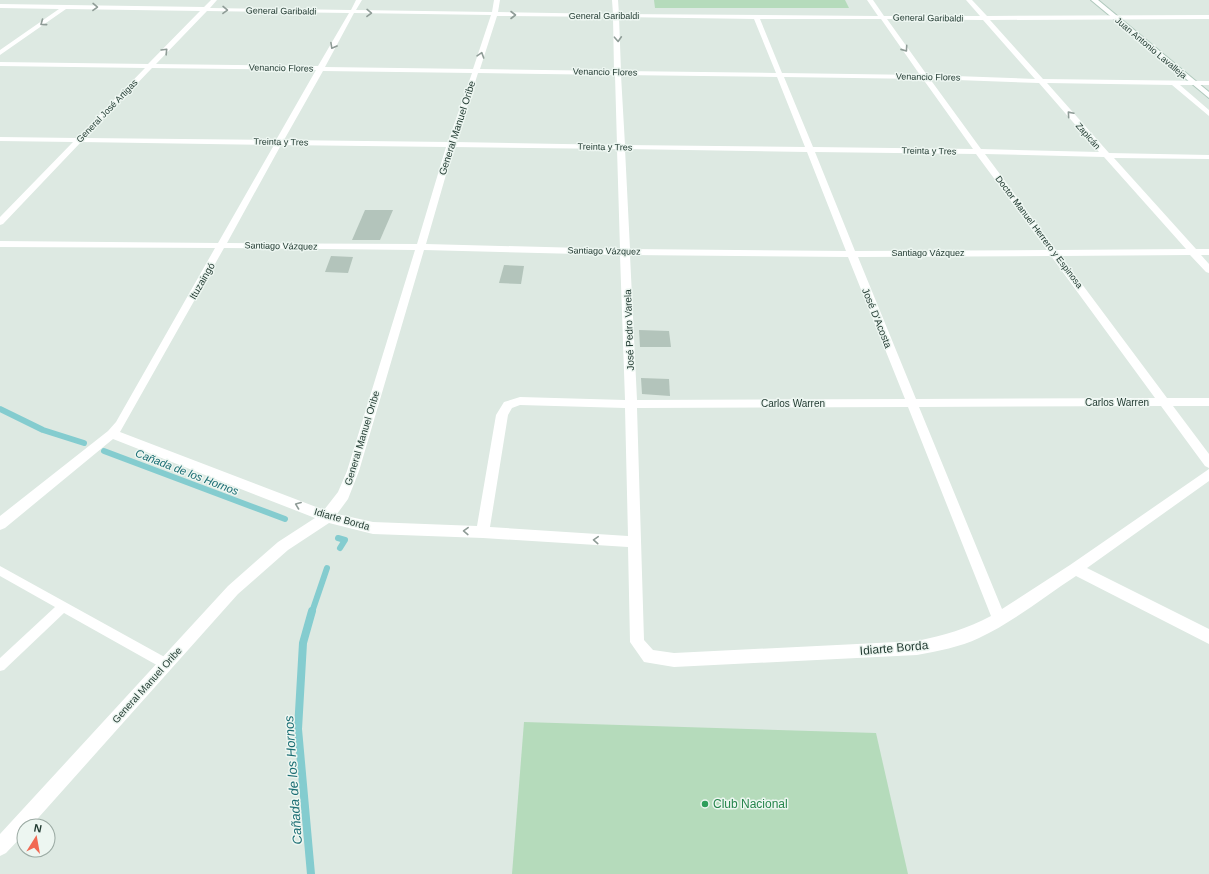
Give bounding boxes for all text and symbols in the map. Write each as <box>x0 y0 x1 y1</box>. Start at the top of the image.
one-way arrow <box>92 3 98 12</box>
street label: General Garibaldi <box>246 5 316 17</box>
one-way arrow <box>222 6 228 14</box>
one-way arrow <box>366 8 372 17</box>
one-way arrow <box>510 11 516 19</box>
street label: General Garibaldi <box>569 11 639 21</box>
street label: General Garibaldi <box>893 12 963 24</box>
street label: Juan Antonio Lavalleja <box>1113 15 1189 81</box>
one-way arrow <box>40 18 47 25</box>
one-way arrow <box>613 36 622 42</box>
one-way arrow <box>331 42 338 49</box>
one-way arrow <box>900 45 907 52</box>
one-way arrow <box>160 48 168 56</box>
one-way arrow <box>476 52 484 59</box>
street label: Venancio Flores <box>249 62 314 74</box>
street label: Venancio Flores <box>573 66 638 78</box>
street label: Venancio Flores <box>896 71 961 83</box>
street label: General José Artigas <box>74 77 140 145</box>
street label: General Manuel Oribe <box>437 79 478 176</box>
one-way arrow <box>1067 112 1074 119</box>
street label: Zapicán <box>1074 121 1102 151</box>
street label: Treinta y Tres <box>254 137 309 147</box>
street label: Treinta y Tres <box>578 142 633 152</box>
street label: Treinta y Tres <box>902 146 957 156</box>
street label: Doctor Manuel Herrero y Espinosa <box>993 174 1085 290</box>
street label: Santiago Vázquez <box>244 240 318 252</box>
street label: Santiago Vázquez <box>567 245 641 257</box>
street label: Santiago Vázquez <box>891 248 965 258</box>
street label: Ituzaingó <box>187 260 217 301</box>
street label: José D'Acosta <box>860 286 894 350</box>
street label: José Pedro Varela <box>622 289 636 371</box>
street label: General Manuel Oribe <box>342 389 382 487</box>
street label: Carlos Warren <box>1085 397 1149 408</box>
street label: Carlos Warren <box>761 398 825 409</box>
water label: Cañada de los Hornos <box>134 447 241 497</box>
one-way arrow <box>294 502 301 510</box>
street label: Idiarte Borda <box>313 506 371 532</box>
one-way arrow <box>463 527 469 536</box>
one-way arrow <box>593 535 599 544</box>
street label: Idiarte Borda <box>859 638 929 658</box>
street label: General Manuel Oribe <box>110 644 184 725</box>
water label: Cañada de los Hornos <box>281 714 305 845</box>
place label: Club Nacional <box>713 797 788 811</box>
marker: Club Nacional <box>700 799 710 809</box>
north arrow <box>16 818 56 858</box>
text: N <box>33 822 43 835</box>

